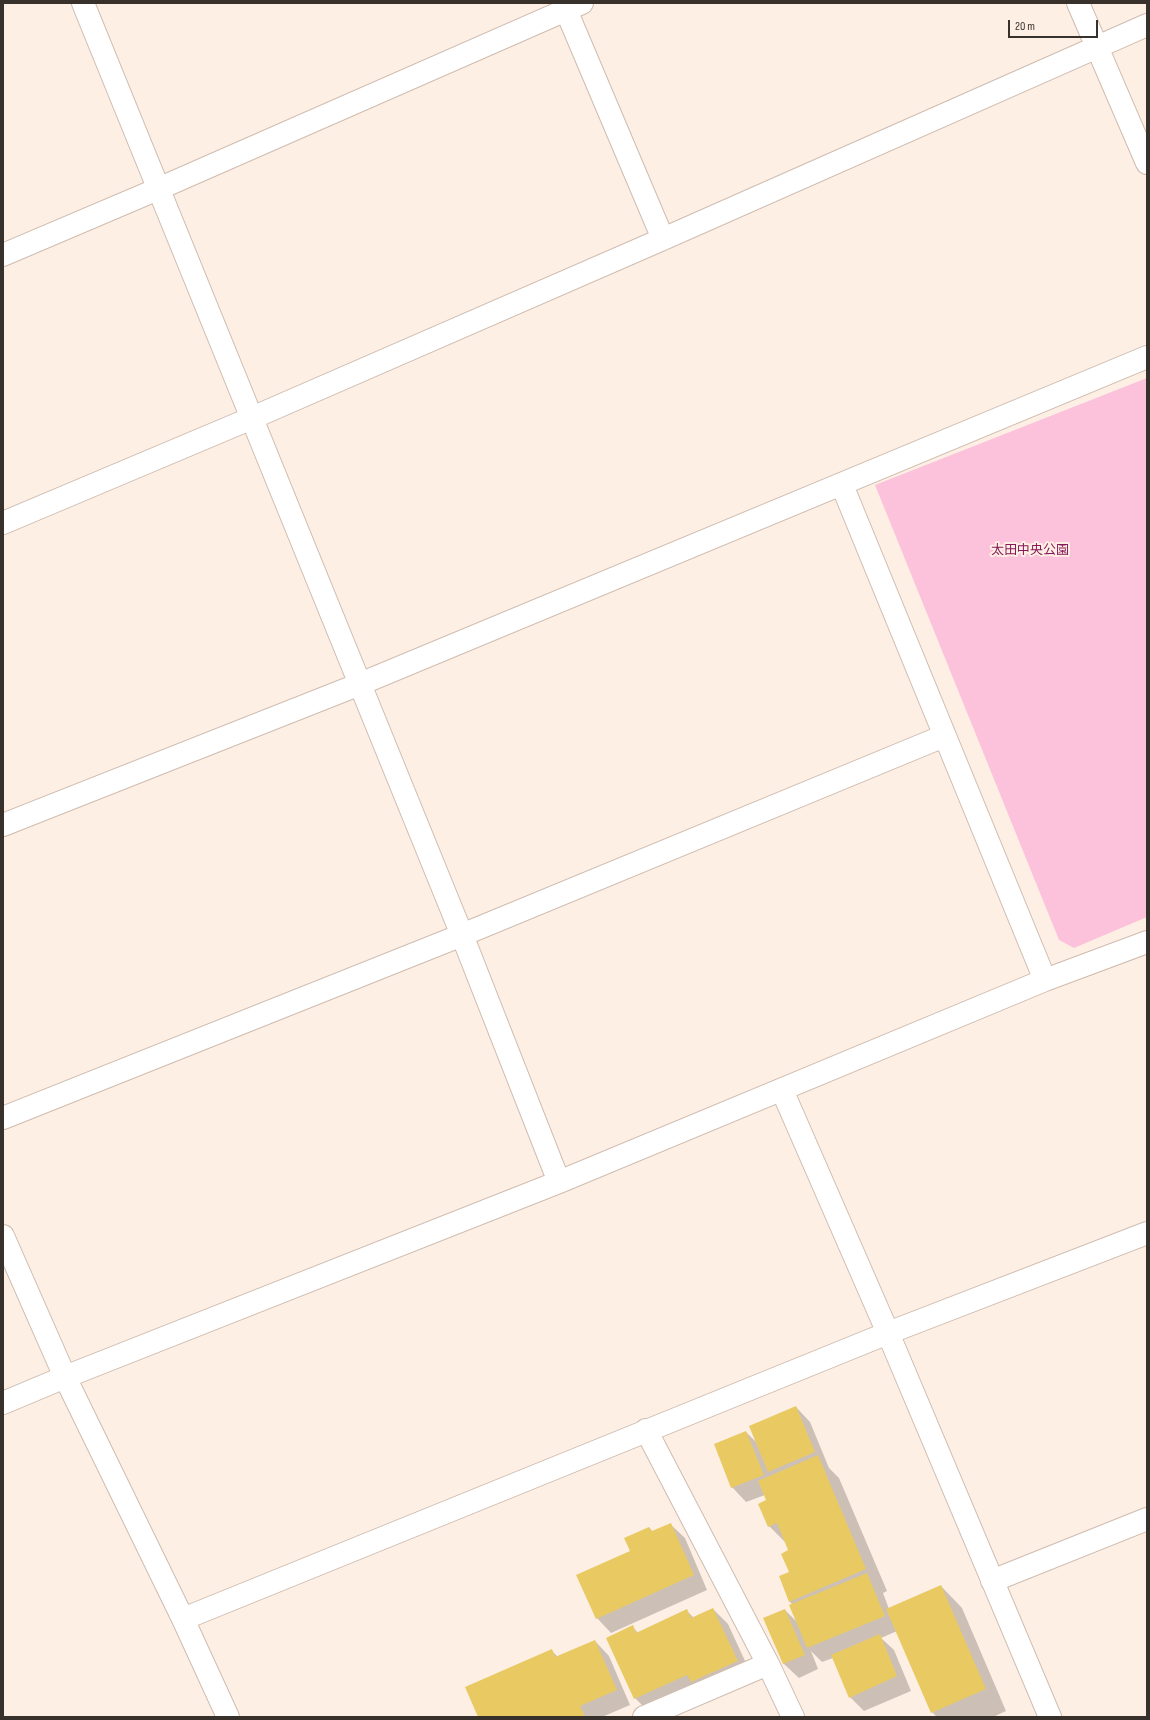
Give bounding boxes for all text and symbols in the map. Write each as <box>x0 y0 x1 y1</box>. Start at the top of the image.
scale bar <box>1010 12 1100 38</box>
text: 20 m <box>1015 19 1035 34</box>
park label: 太田中央公園 <box>991 543 1069 559</box>

